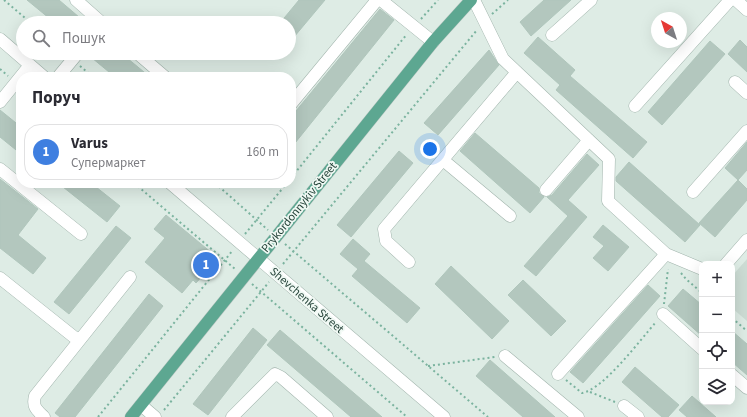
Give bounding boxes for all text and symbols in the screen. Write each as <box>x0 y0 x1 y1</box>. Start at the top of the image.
north arrow <box>651 12 687 48</box>
search box <box>16 16 296 60</box>
icon: search <box>30 27 52 49</box>
text: Пошук <box>62 28 105 49</box>
text: Поруч <box>32 86 81 110</box>
text: Varus <box>71 133 108 154</box>
your location <box>420 139 440 159</box>
text: 1 <box>43 143 49 161</box>
text: 160 m <box>246 143 279 161</box>
text: Супермаркет <box>71 154 146 172</box>
street label: Prykordonnykiv Street <box>258 158 341 256</box>
pin: 1 <box>193 250 219 280</box>
map controls <box>699 261 735 405</box>
button: + <box>699 261 735 297</box>
street label: Shevchenka Street <box>266 263 347 337</box>
button: − <box>699 297 735 333</box>
button: locate <box>699 333 735 369</box>
button: layers <box>699 369 735 405</box>

